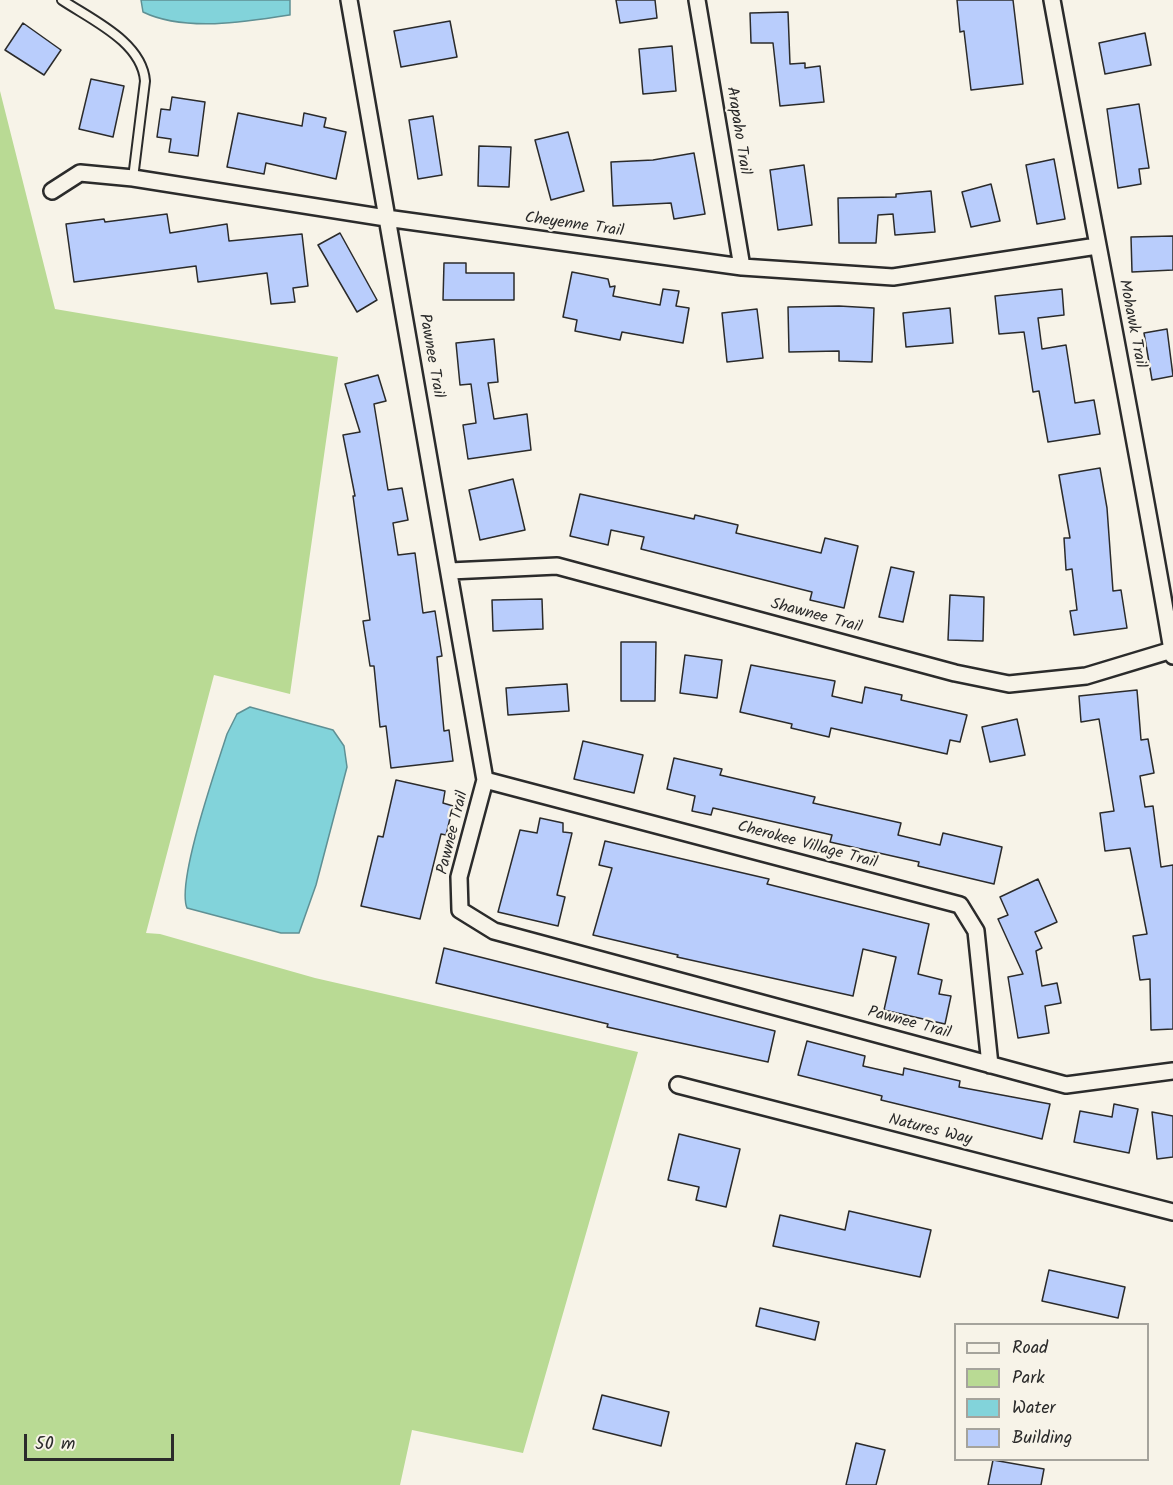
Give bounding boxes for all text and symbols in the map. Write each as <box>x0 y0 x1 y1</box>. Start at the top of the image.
street label: Arapaho Trail <box>721 86 753 176</box>
street label: Cheyenne Trail <box>523 210 625 242</box>
street label: Mohawk Trail <box>1113 278 1149 370</box>
street label: Pawnee Trail <box>413 312 447 400</box>
street label: Shawnee Trail <box>768 596 864 638</box>
street label: Pawnee Trail <box>434 789 474 877</box>
street label: Cherokee Village Trail <box>735 818 879 874</box>
street label: Pawnee Trail <box>865 1004 953 1044</box>
street label: Natures Way <box>886 1111 974 1151</box>
legend <box>954 1323 1149 1461</box>
text: Road <box>1012 1334 1048 1363</box>
text: Park <box>1012 1364 1045 1393</box>
text: Water <box>1012 1394 1056 1423</box>
scale bar <box>27 1422 177 1460</box>
text: Building <box>1012 1424 1072 1453</box>
text: 50 m <box>35 1430 75 1459</box>

